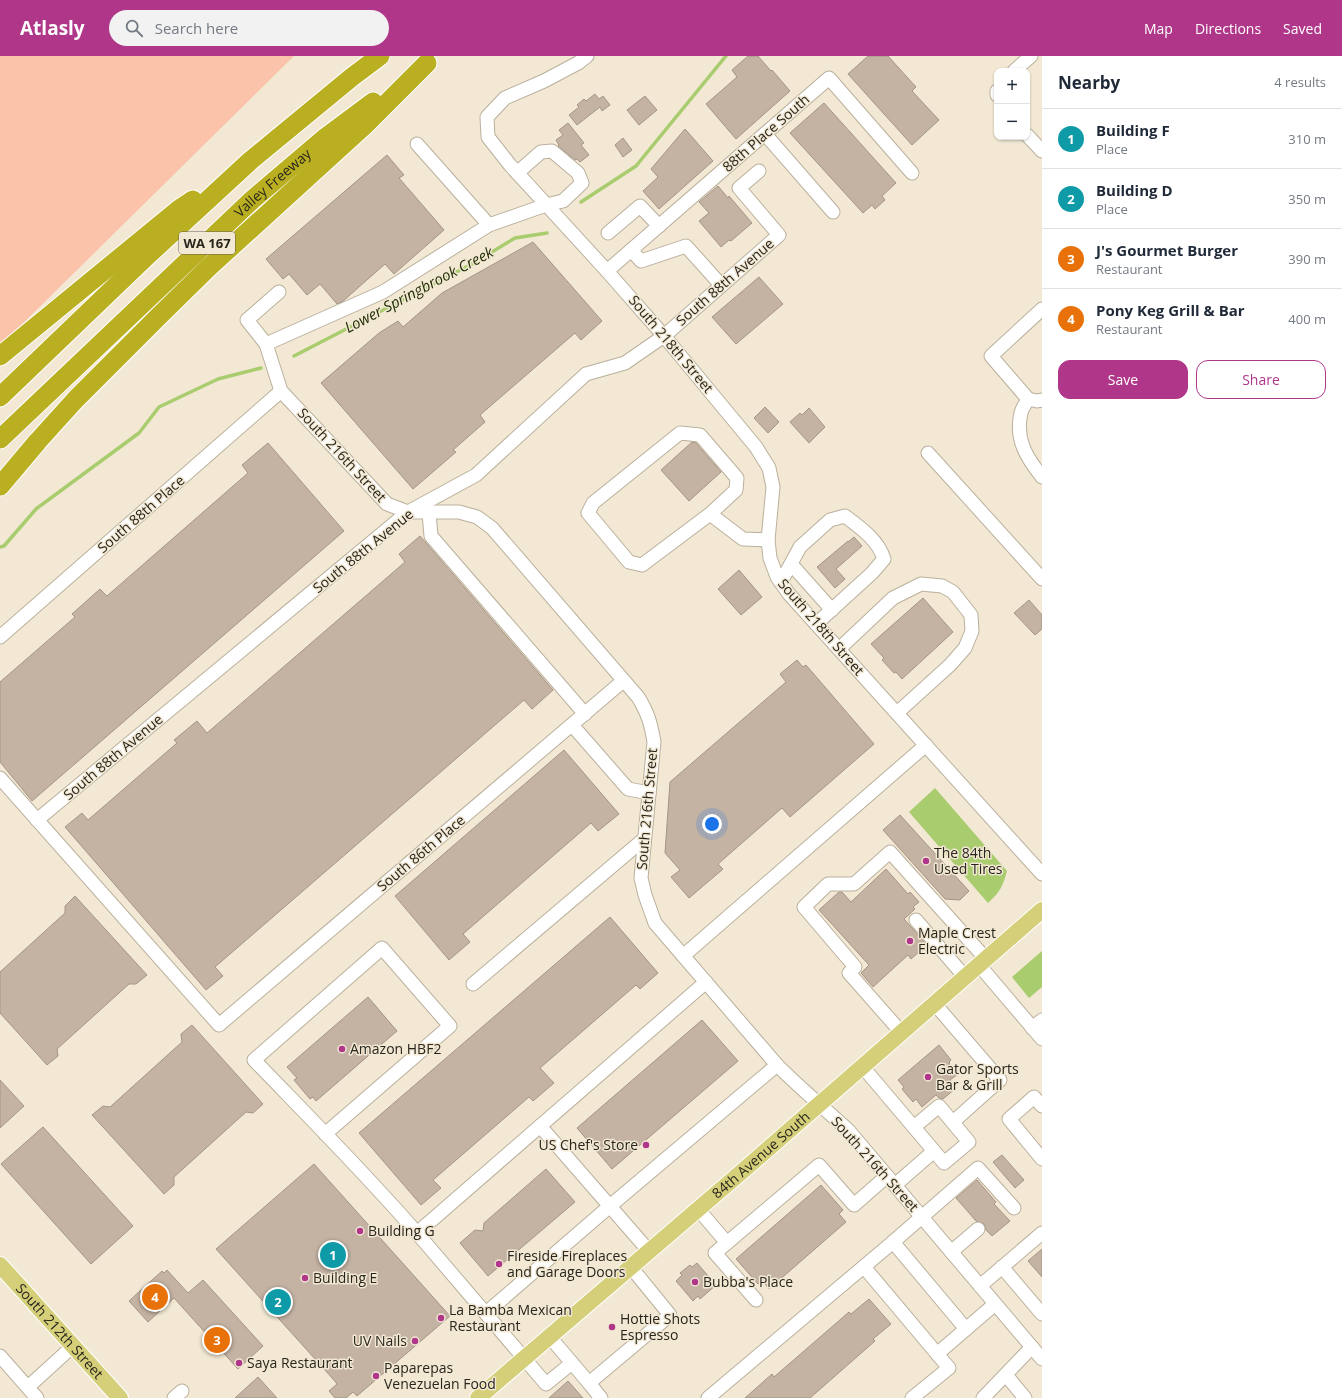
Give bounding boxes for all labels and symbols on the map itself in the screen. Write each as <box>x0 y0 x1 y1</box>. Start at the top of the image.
street label: 88th Place South <box>718 90 813 176</box>
street label: Valley Freeway <box>230 143 316 221</box>
road number: WA 167 <box>179 232 235 254</box>
street label: South 88th Avenue <box>672 234 778 329</box>
water label: Lower Springbrook Creek <box>341 241 497 337</box>
street label: South 218th Street <box>625 291 718 397</box>
street label: South 216th Street <box>294 403 391 506</box>
street label: South 88th Place <box>93 470 188 557</box>
street label: South 88th Avenue <box>309 504 417 597</box>
street label: South 218th Street <box>774 574 869 679</box>
street label: South 88th Avenue <box>59 709 166 804</box>
street label: South 216th Street <box>632 747 661 871</box>
street label: South 86th Place <box>373 810 469 895</box>
your location <box>702 814 722 834</box>
place label: The 84th Used Tires <box>934 843 1003 878</box>
marker: The 84th Used Tires <box>921 856 931 866</box>
place label: Maple Crest Electric <box>918 923 996 958</box>
marker: Maple Crest Electric <box>905 936 915 946</box>
place label: Amazon HBF2 <box>350 1039 441 1058</box>
marker: Amazon HBF2 <box>337 1044 347 1054</box>
place label: Gator Sports Bar & Grill <box>936 1059 1019 1094</box>
marker: Gator Sports Bar & Grill <box>923 1072 933 1082</box>
street label: 84th Avenue South <box>708 1107 814 1202</box>
street label: South 216th Street <box>827 1112 923 1215</box>
place label: US Chef's Store <box>538 1135 638 1154</box>
marker: US Chef's Store <box>641 1140 651 1150</box>
place label: Building G <box>368 1221 435 1240</box>
marker: Building G <box>355 1226 365 1236</box>
pin: 1 <box>320 1240 346 1270</box>
place label: Fireside Fireplaces and Garage Doors <box>507 1246 627 1281</box>
marker: Fireside Fireplaces and Garage Doors <box>494 1259 504 1269</box>
place label: Building E <box>313 1268 377 1287</box>
place label: Bubba's Place <box>703 1272 793 1291</box>
marker: Building E <box>300 1273 310 1283</box>
marker: Bubba's Place <box>690 1277 700 1287</box>
street label: South 212th Street <box>12 1279 108 1383</box>
pin: 4 <box>142 1282 168 1312</box>
pin: 2 <box>265 1287 291 1317</box>
place label: La Bamba Mexican Restaurant <box>449 1300 572 1335</box>
place label: Hottie Shots Espresso <box>620 1309 700 1344</box>
marker: La Bamba Mexican Restaurant <box>436 1313 446 1323</box>
marker: Hottie Shots Espresso <box>607 1322 617 1332</box>
pin: 3 <box>204 1325 230 1355</box>
place label: UV Nails <box>353 1331 407 1350</box>
marker: UV Nails <box>410 1336 420 1346</box>
place label: Saya Restaurant <box>247 1353 353 1372</box>
marker: Saya Restaurant <box>234 1358 244 1368</box>
place label: Paparepas Venezuelan Food <box>384 1358 496 1393</box>
marker: Paparepas Venezuelan Food <box>371 1371 381 1381</box>

